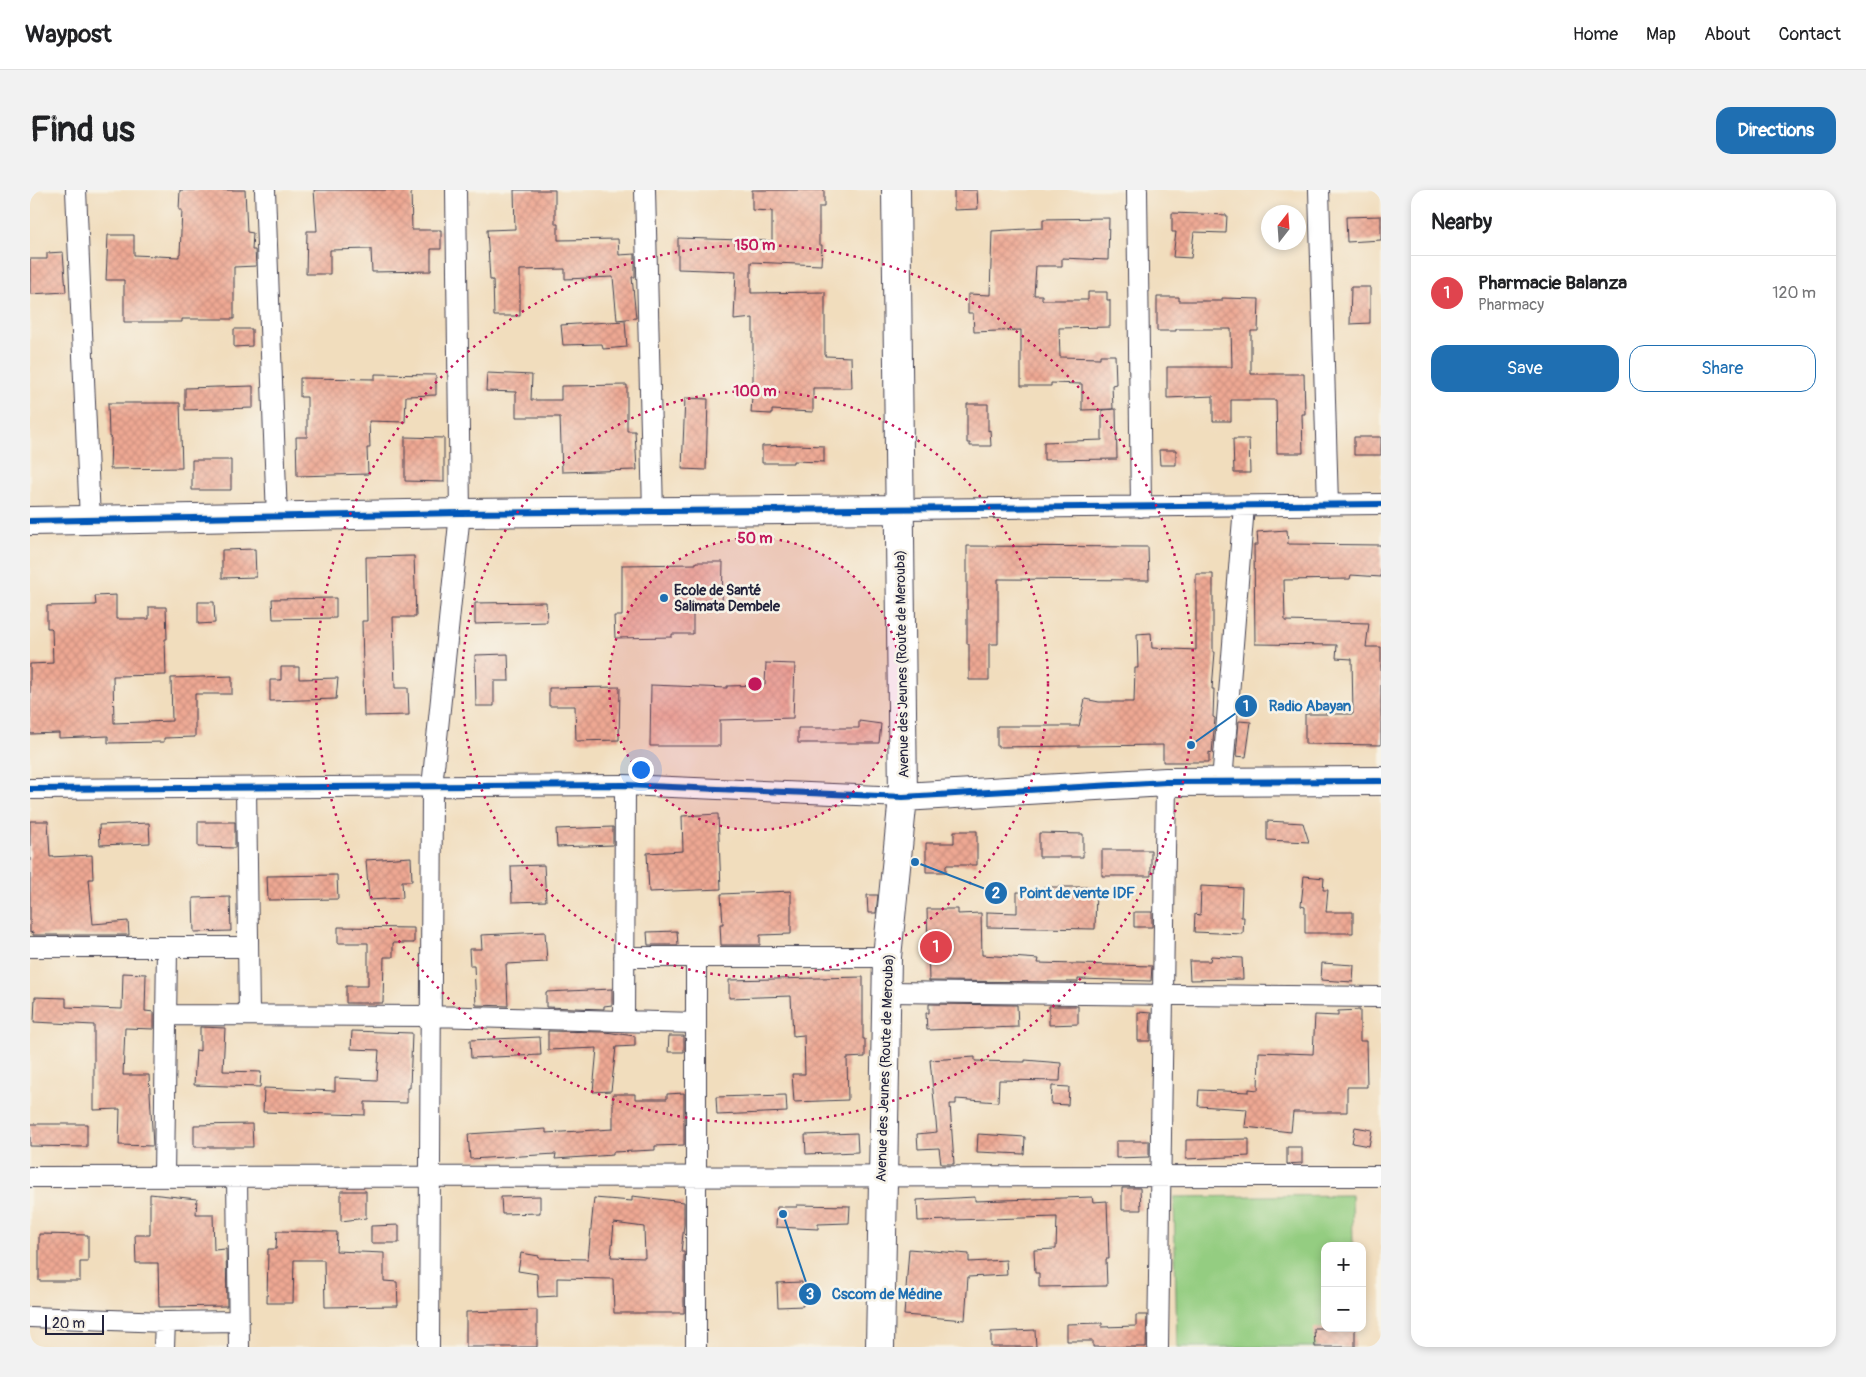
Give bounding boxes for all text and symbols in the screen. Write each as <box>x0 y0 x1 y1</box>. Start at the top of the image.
text: Waypost <box>25 20 112 49</box>
text: Home <box>1573 23 1618 46</box>
text: Map <box>1646 23 1676 46</box>
text: About <box>1704 23 1750 46</box>
text: Contact <box>1778 23 1841 46</box>
button: Directions <box>1716 107 1836 154</box>
text: Find us <box>30 108 135 152</box>
north arrow <box>1261 205 1306 250</box>
text: Nearby <box>1431 209 1492 236</box>
text: 150 m <box>735 236 775 255</box>
text: Pharmacie Balanza <box>1478 271 1627 295</box>
text: 1 <box>1444 283 1450 303</box>
text: 120 m <box>1772 283 1816 303</box>
text: Pharmacy <box>1478 295 1544 315</box>
button: Save <box>1431 345 1619 392</box>
button: Share <box>1629 345 1816 392</box>
text: 100 m <box>734 382 776 401</box>
text: 50 m <box>738 529 772 548</box>
street label: Avenue des Jeunes (Route de Merouba) <box>892 550 912 778</box>
place label: Ecole de Santé Salimata Dembele <box>674 582 781 615</box>
marker: Ecole de Santé Salimata Dembele <box>658 592 670 604</box>
centre of rings <box>746 675 764 693</box>
callout: Radio Abayan <box>1233 691 1361 721</box>
text: 1 <box>1243 697 1249 716</box>
text: Radio Abayan <box>1269 697 1352 716</box>
your location <box>628 757 654 783</box>
callout: Point de vente IDF <box>984 878 1145 908</box>
text: 2 <box>992 884 1000 903</box>
text: Point de vente IDF <box>1019 884 1135 903</box>
pin: 1 <box>920 928 952 966</box>
street label: Avenue des Jeunes (Route de Merouba) <box>873 954 897 1182</box>
map controls <box>1321 1242 1366 1332</box>
button: + <box>1321 1242 1366 1287</box>
callout: Cscom de Médine <box>797 1279 953 1309</box>
text: 3 <box>806 1285 814 1304</box>
text: Cscom de Médine <box>832 1285 943 1304</box>
button: − <box>1321 1287 1366 1332</box>
scale bar <box>45 1312 104 1335</box>
text: 20 m <box>52 1315 85 1332</box>

